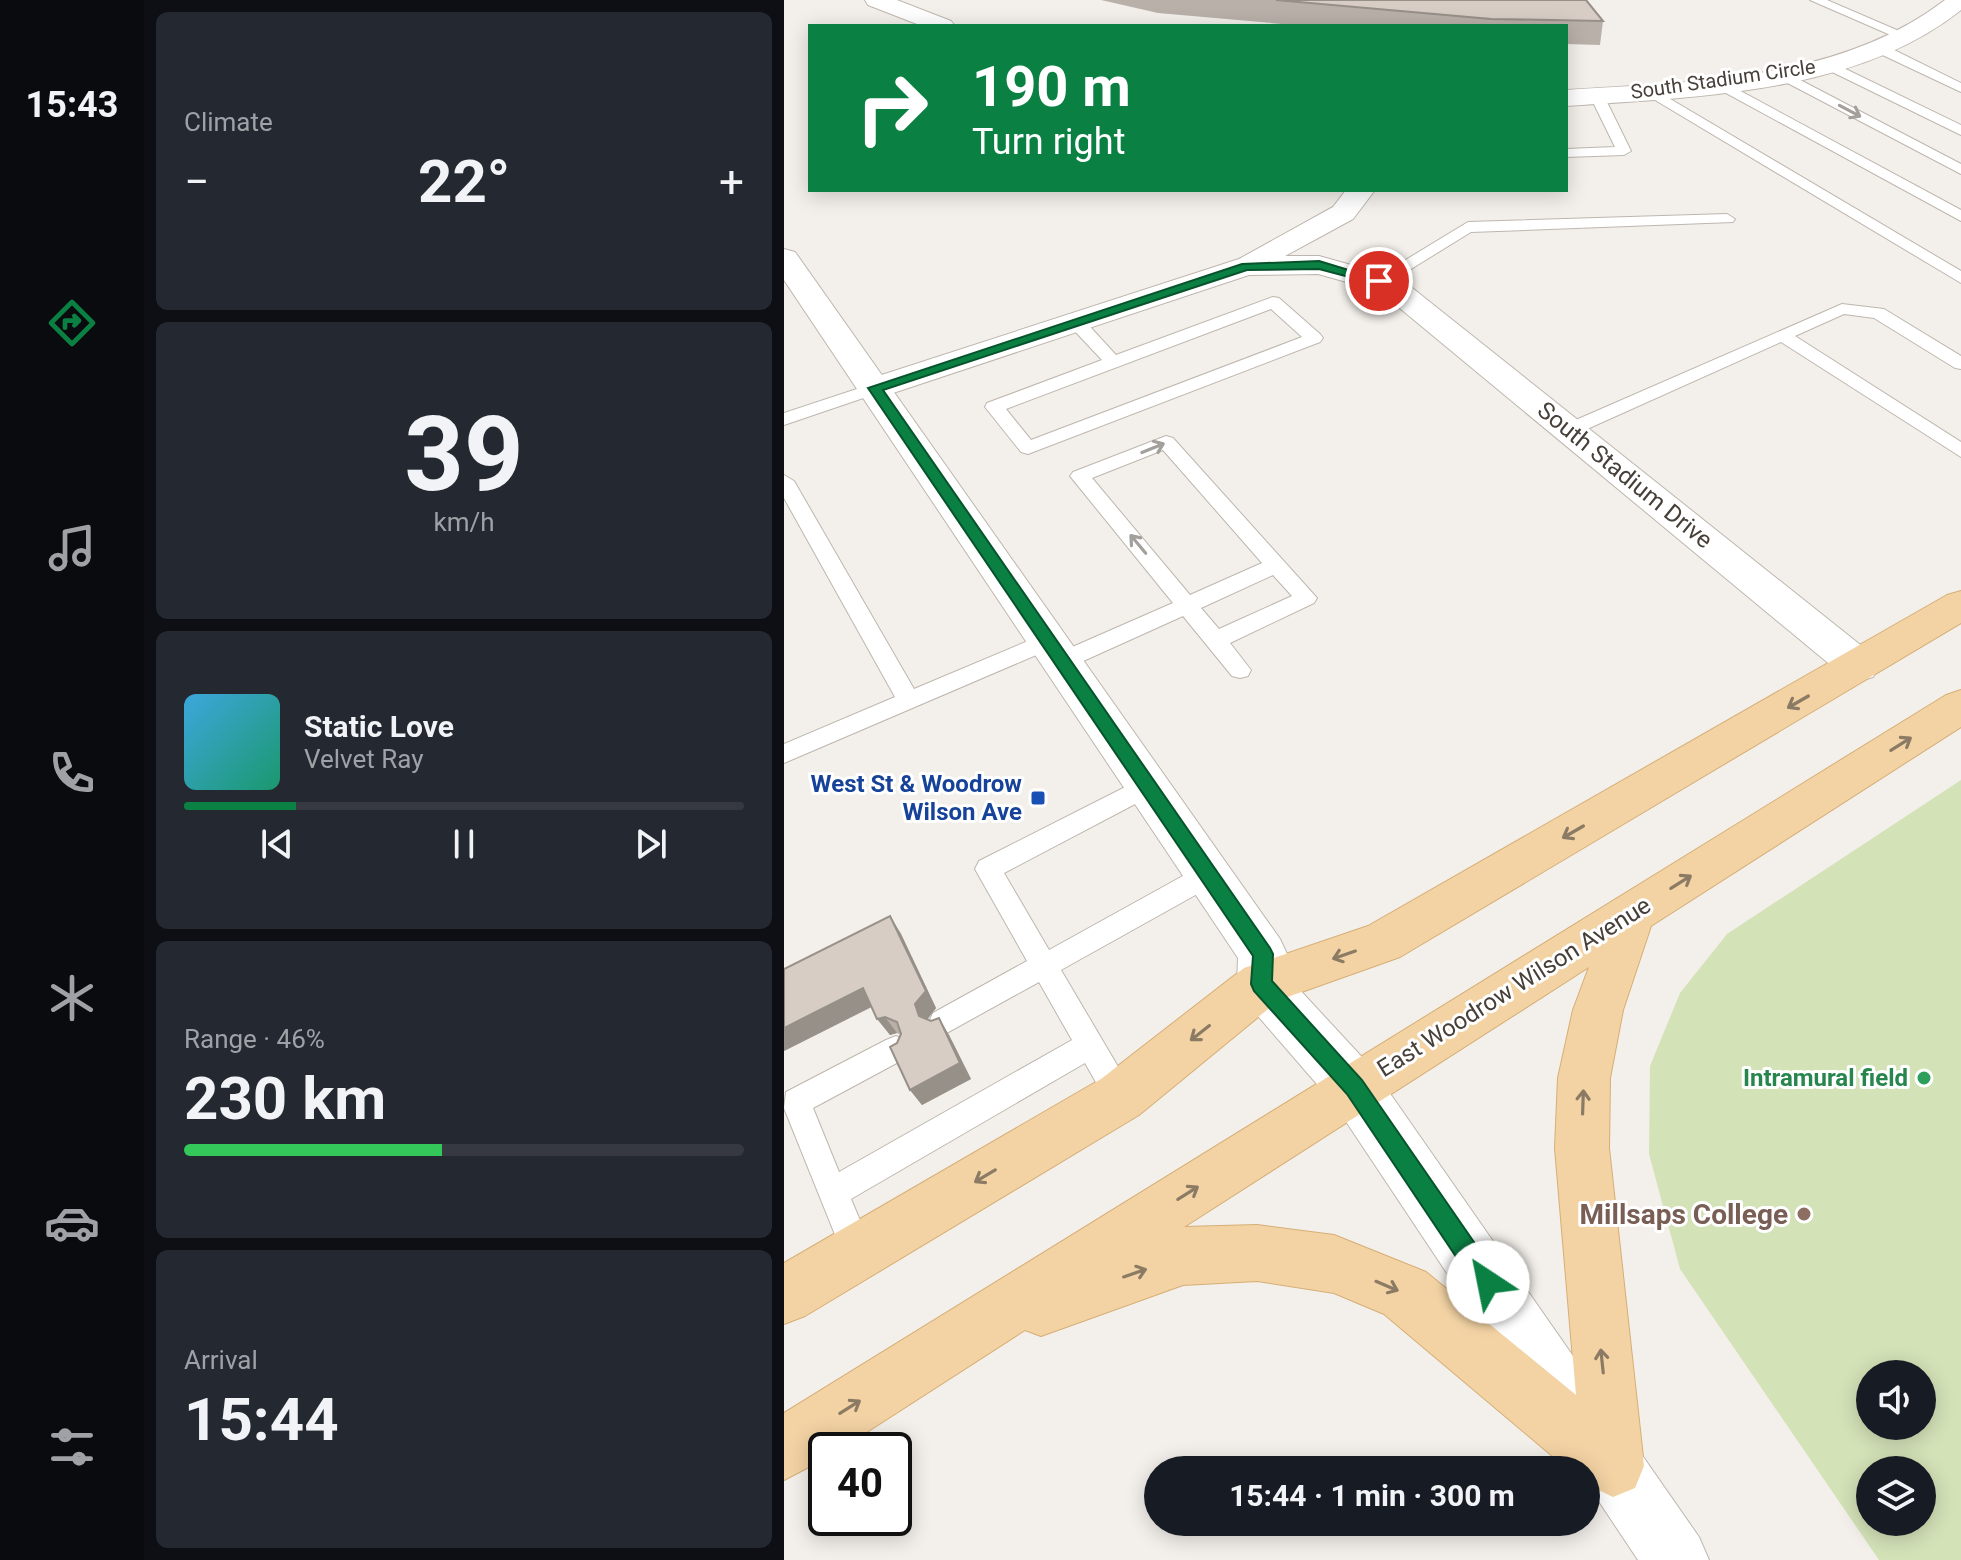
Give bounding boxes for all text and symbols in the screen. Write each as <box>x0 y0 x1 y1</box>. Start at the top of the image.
text: 190 m <box>972 54 1131 120</box>
street label: South Stadium Circle <box>1629 54 1817 104</box>
icon: right <box>840 56 944 160</box>
text: 15:43 <box>26 84 118 126</box>
one-way arrow <box>1837 103 1861 119</box>
text: Climate <box>184 107 273 137</box>
text: Turn right <box>972 121 1125 163</box>
text: 22° <box>418 146 510 217</box>
text: − <box>184 156 209 208</box>
text: + <box>719 156 744 208</box>
pin <box>1345 247 1413 315</box>
icon: arrive <box>1357 259 1401 303</box>
icon: directions <box>44 295 100 351</box>
text: 39 <box>404 394 524 515</box>
street label: South Stadium Drive <box>1532 396 1718 554</box>
one-way arrow <box>1140 439 1165 454</box>
text: km/h <box>433 507 495 537</box>
icon: music <box>44 520 100 576</box>
one-way arrow <box>1129 535 1147 555</box>
one-way arrow <box>1787 694 1810 710</box>
text: Static Love <box>304 709 454 744</box>
one-way arrow <box>1890 735 1912 752</box>
text: Velvet Ray <box>304 744 424 774</box>
icon: phone <box>44 745 100 801</box>
place label: West St & Woodrow Wilson Ave <box>811 770 1022 826</box>
marker: West St & Woodrow Wilson Ave <box>1029 789 1047 807</box>
icon: previous <box>255 822 299 866</box>
icon: pause <box>442 822 486 866</box>
icon: next <box>629 822 673 866</box>
one-way arrow <box>1562 824 1585 840</box>
one-way arrow <box>1669 873 1692 889</box>
street label: East Woodrow Wilson Avenue <box>1372 891 1656 1083</box>
one-way arrow <box>1332 949 1357 964</box>
icon: climate <box>44 970 100 1026</box>
text: Range · 46% <box>184 1024 325 1054</box>
one-way arrow <box>1190 1024 1211 1041</box>
text: 230 km <box>184 1063 386 1134</box>
place label: Intramural field <box>1743 1064 1908 1092</box>
marker: Intramural field <box>1915 1069 1933 1087</box>
one-way arrow <box>1576 1089 1591 1116</box>
one-way arrow <box>973 1169 997 1184</box>
one-way arrow <box>1176 1184 1198 1201</box>
icon: car <box>44 1195 100 1251</box>
place label: Millsaps College <box>1580 1198 1788 1231</box>
marker: Millsaps College <box>1795 1205 1813 1223</box>
position arrow <box>1446 1240 1530 1324</box>
one-way arrow <box>1122 1265 1147 1279</box>
one-way arrow <box>1374 1279 1399 1294</box>
text: Arrival <box>184 1345 258 1375</box>
one-way arrow <box>1595 1348 1610 1375</box>
map controls <box>1856 1360 1936 1536</box>
button: sound <box>1856 1360 1936 1440</box>
text: 15:44 <box>184 1384 339 1455</box>
one-way arrow <box>838 1398 861 1414</box>
icon: filters <box>44 1419 100 1475</box>
speed limit sign: 40 <box>808 1432 912 1536</box>
button: layers <box>1856 1456 1936 1536</box>
text: 15:44 · 1 min · 300 m <box>1229 1478 1515 1513</box>

